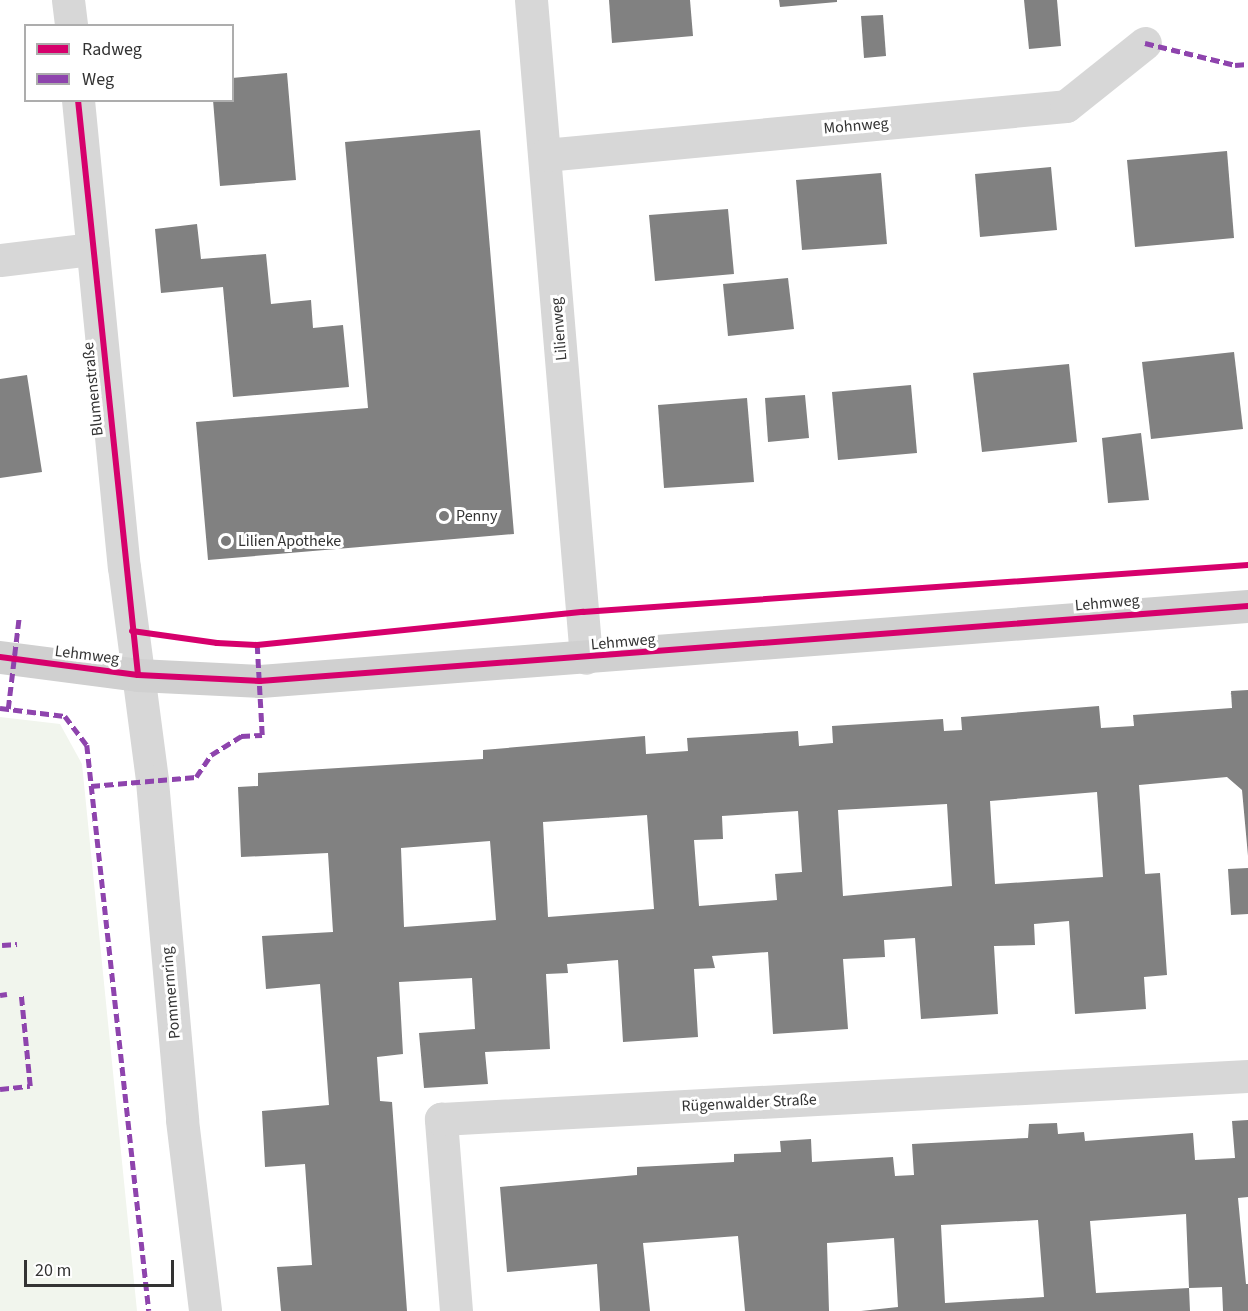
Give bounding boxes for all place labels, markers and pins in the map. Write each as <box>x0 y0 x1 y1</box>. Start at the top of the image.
place label: Penny <box>456 506 498 526</box>
marker: Penny <box>437 509 451 523</box>
place label: Lilien Apotheke <box>238 531 341 551</box>
marker: Lilien Apotheke <box>219 534 233 548</box>

